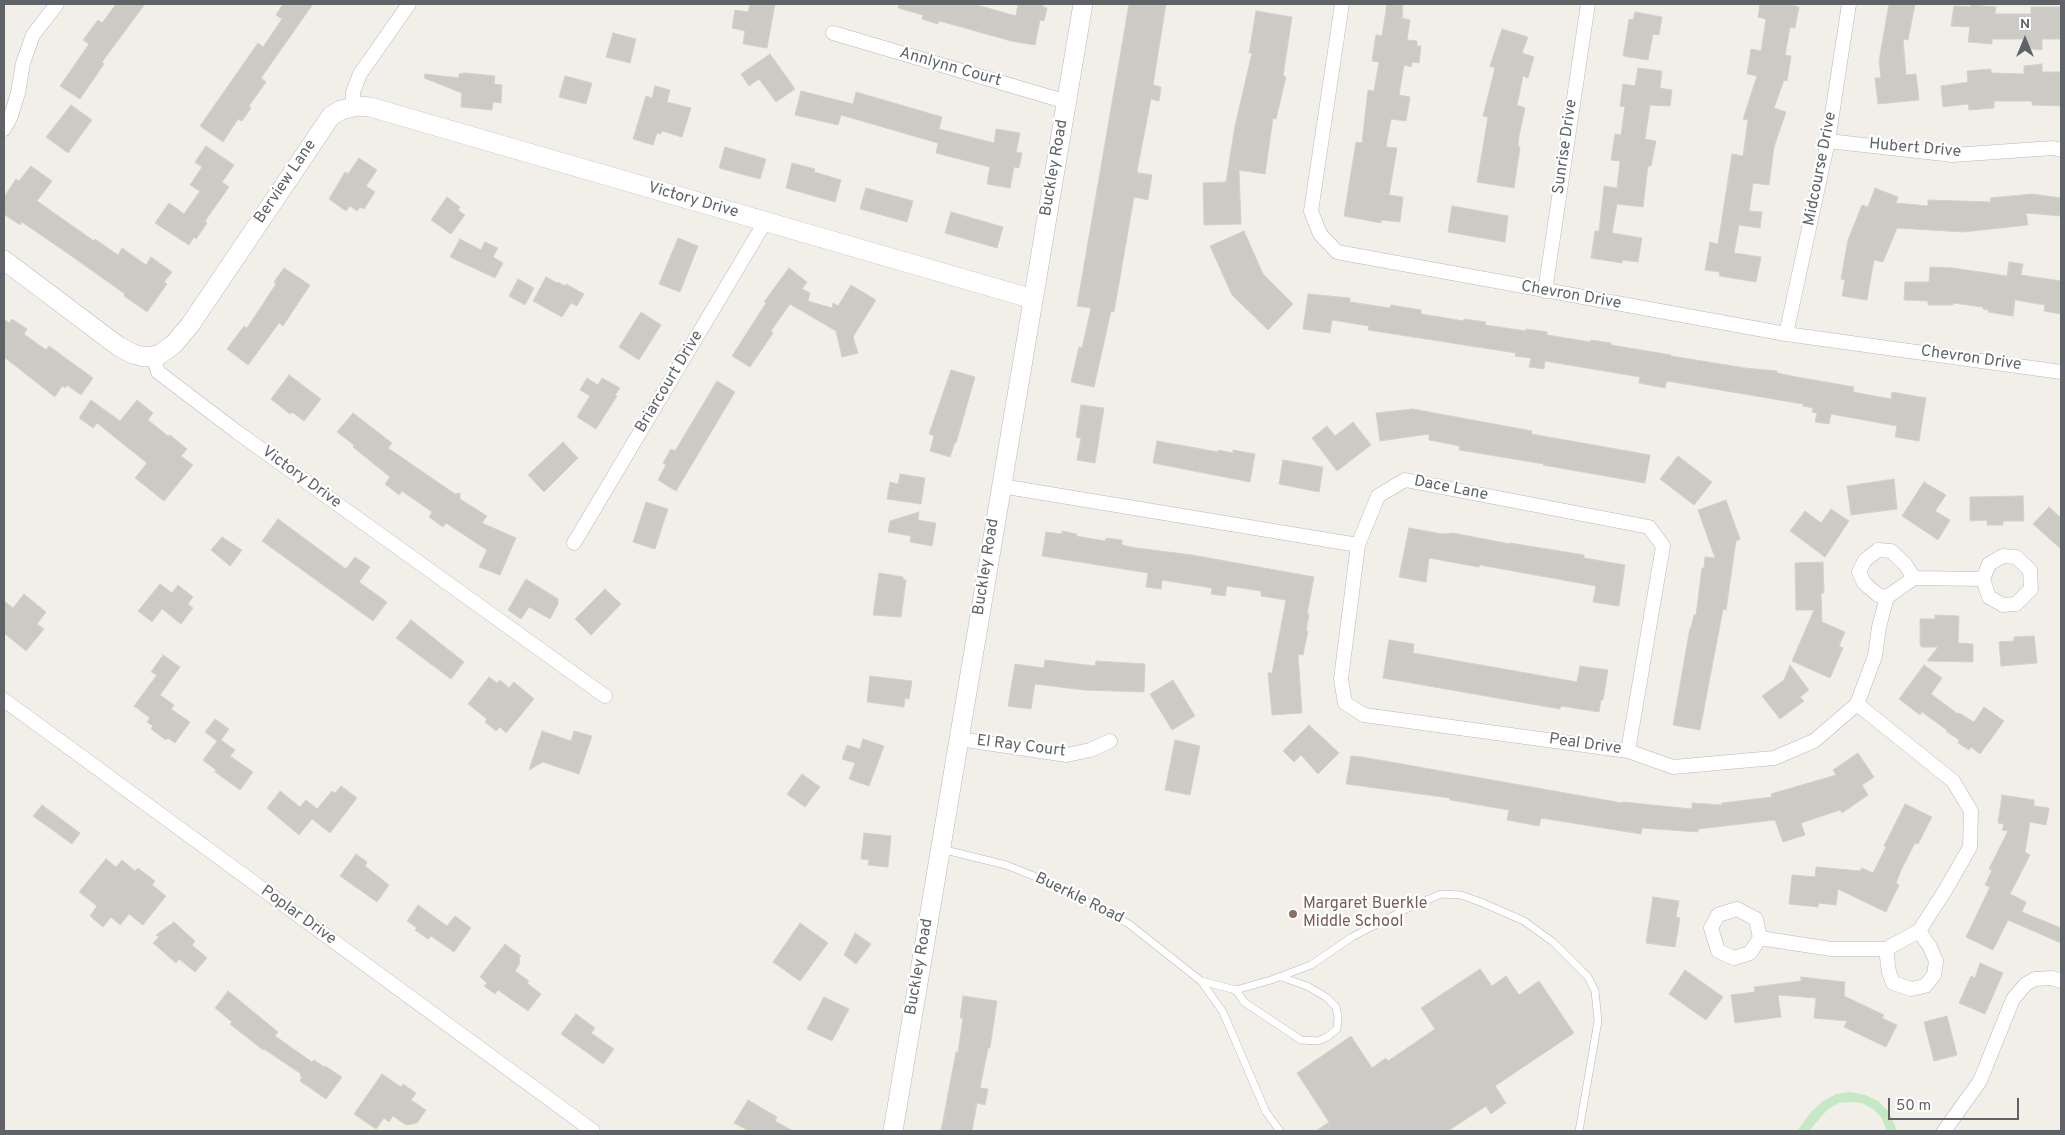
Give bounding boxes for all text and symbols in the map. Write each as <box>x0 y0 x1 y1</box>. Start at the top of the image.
north arrow <box>2000 15 2050 65</box>
text: N <box>2020 16 2030 33</box>
street label: Annlynn Court <box>897 44 1003 92</box>
street label: Sunrise Drive <box>1550 98 1582 196</box>
street label: Midcourse Drive <box>1801 110 1841 228</box>
street label: Buckley Road <box>1037 118 1073 218</box>
street label: Hubert Drive <box>1868 135 1962 163</box>
street label: Berview Lane <box>251 136 321 228</box>
street label: Victory Drive <box>645 179 741 223</box>
street label: Chevron Drive <box>1519 278 1623 314</box>
street label: Briarcourt Drive <box>632 328 708 436</box>
street label: Chevron Drive <box>1919 342 2023 376</box>
street label: Victory Drive <box>258 443 344 513</box>
street label: Dace Lane <box>1412 472 1490 506</box>
street label: Buckley Road <box>970 517 1004 617</box>
street label: Peal Drive <box>1548 730 1622 760</box>
street label: El Ray Court <box>975 732 1067 762</box>
street label: Buerkle Road <box>1031 869 1127 929</box>
street label: Poplar Drive <box>256 882 340 950</box>
place label: Margaret Buerkle Middle School <box>1303 895 1427 933</box>
marker: Margaret Buerkle Middle School <box>1287 908 1299 920</box>
street label: Buckley Road <box>902 917 938 1017</box>
scale bar <box>1890 1088 2021 1120</box>
text: 50 m <box>1896 1097 1931 1116</box>

